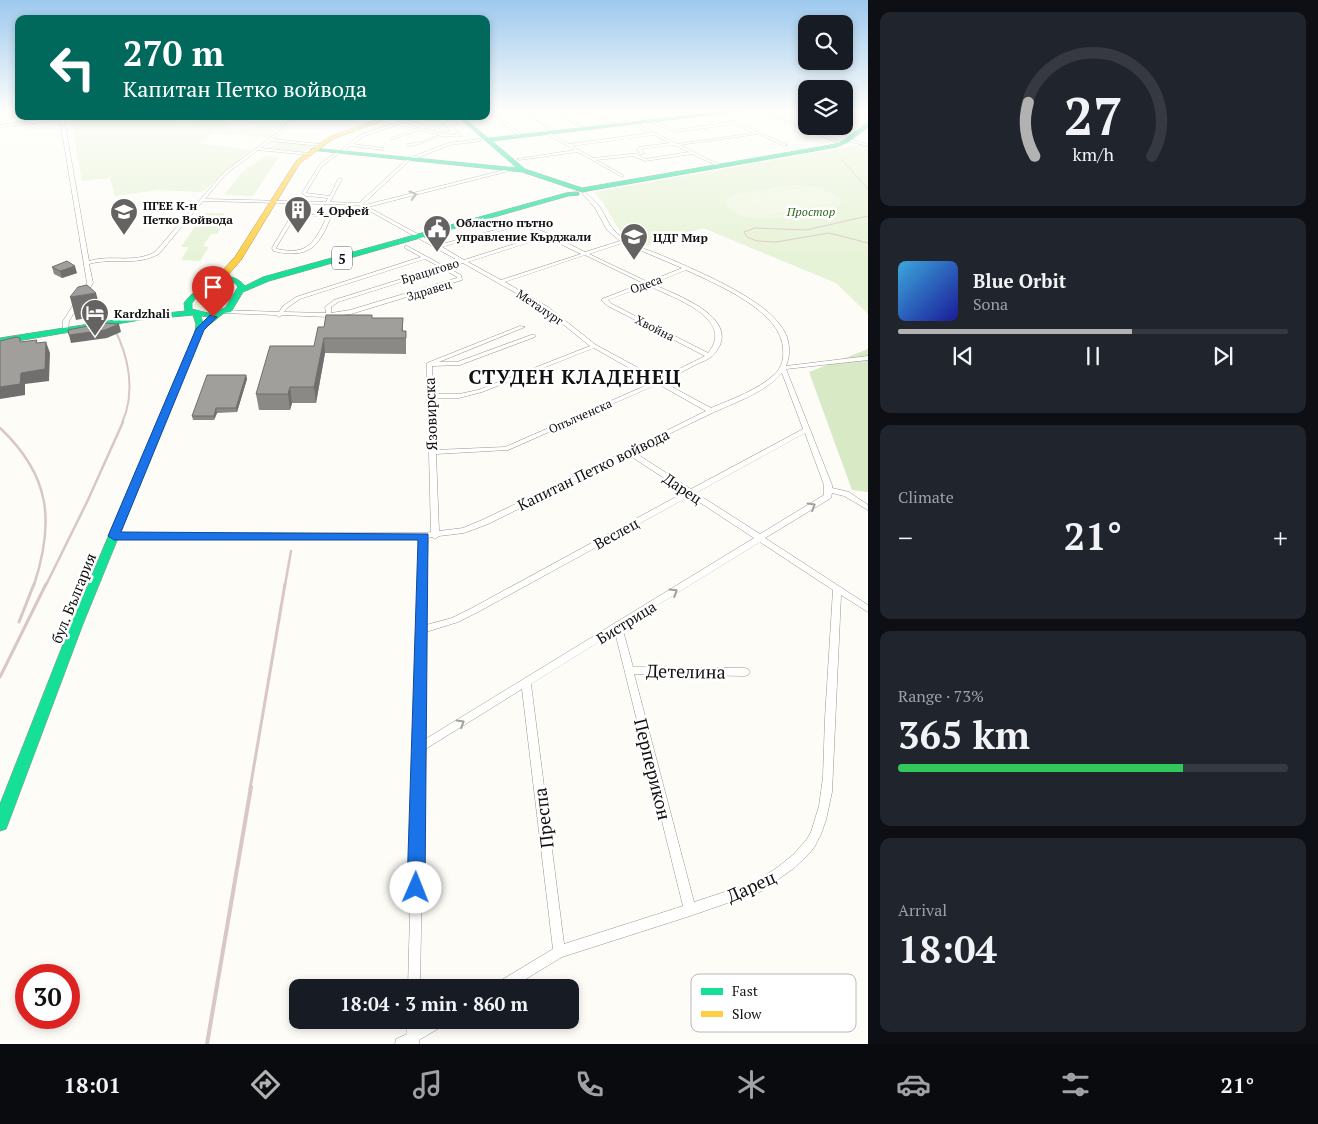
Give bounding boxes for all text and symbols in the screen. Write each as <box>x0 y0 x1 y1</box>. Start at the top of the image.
map controls <box>798 15 853 135</box>
button: search <box>798 15 853 70</box>
text: 270 m <box>123 30 224 76</box>
icon: left <box>40 35 105 100</box>
text: Капитан Петко войвода <box>123 74 367 103</box>
button: layers <box>798 80 853 135</box>
text: 27 <box>1064 81 1122 150</box>
text: km/h <box>1072 142 1114 166</box>
one-way arrow <box>408 190 417 201</box>
building icon: 4_Орфей <box>283 195 313 234</box>
school or university icon: ПГЕЕ К-н Петко Войвода <box>109 197 139 236</box>
place label: ПГЕЕ К-н Петко Войвода <box>143 198 233 227</box>
place label: 4_Орфей <box>317 203 369 218</box>
park label: Простор <box>786 204 836 219</box>
public building icon: Областно пътно управление Кърджали <box>422 214 452 253</box>
place label: Областно пътно управление Кърджали <box>455 215 591 244</box>
school or university icon: ЦДГ Мир <box>619 222 649 261</box>
place label: ЦДГ Мир <box>653 230 708 245</box>
road number: 5 <box>332 247 352 270</box>
street label: Брацигово <box>399 255 461 287</box>
pin <box>192 266 234 317</box>
text: Blue Orbit <box>973 268 1066 293</box>
street label: Одеса <box>628 271 664 297</box>
icon: arrive <box>199 273 227 301</box>
street label: Здравец <box>405 276 454 304</box>
street label: Металург <box>514 286 566 328</box>
text: Sona <box>973 293 1008 315</box>
hotel icon: Kardzhali <box>80 298 110 337</box>
place label: Kardzhali <box>114 306 170 321</box>
street label: Хвойна <box>633 312 677 344</box>
icon: previous <box>949 342 977 370</box>
icon: pause <box>1079 342 1107 370</box>
icon: next <box>1209 342 1237 370</box>
district label: СТУДЕН КЛАДЕНЕЦ <box>469 363 681 390</box>
street label: Язовирска <box>419 377 441 451</box>
street label: Опълченска <box>546 395 614 437</box>
street label: Капитан Петко войвода <box>514 423 673 514</box>
street label: Дарец <box>660 468 706 508</box>
text: Climate <box>898 486 954 508</box>
one-way arrow <box>806 503 815 513</box>
text: 21° <box>1064 511 1122 561</box>
street label: Веслец <box>590 513 642 553</box>
text: − <box>898 519 913 556</box>
text: + <box>1273 519 1288 556</box>
street label: бул. България <box>46 550 100 646</box>
one-way arrow <box>668 589 677 598</box>
street label: Бистрица <box>592 596 660 648</box>
street label: Детелина <box>646 658 726 684</box>
text: Range · 73% <box>898 685 984 707</box>
text: 365 km <box>898 710 1030 760</box>
street label: Перперикон <box>629 716 677 822</box>
one-way arrow <box>456 720 465 730</box>
street label: Преспа <box>527 786 559 850</box>
position arrow <box>389 861 441 913</box>
street label: Дарец <box>722 865 780 907</box>
text: Arrival <box>898 899 947 921</box>
text: 18:04 <box>898 924 997 974</box>
speed limit sign: 30 <box>15 964 80 1029</box>
legend <box>691 974 856 1032</box>
text: Fast <box>732 981 759 1000</box>
text: 18:04 · 3 min · 860 m <box>340 991 528 1016</box>
text: Slow <box>732 1004 762 1023</box>
icon: directions <box>248 1067 283 1102</box>
icon: music <box>410 1067 445 1102</box>
icon: phone <box>572 1067 607 1102</box>
icon: climate <box>734 1067 769 1102</box>
icon: car <box>896 1067 931 1102</box>
icon: filters <box>1058 1067 1093 1102</box>
text: 18:01 <box>64 1070 121 1099</box>
text: 21° <box>1220 1070 1254 1099</box>

